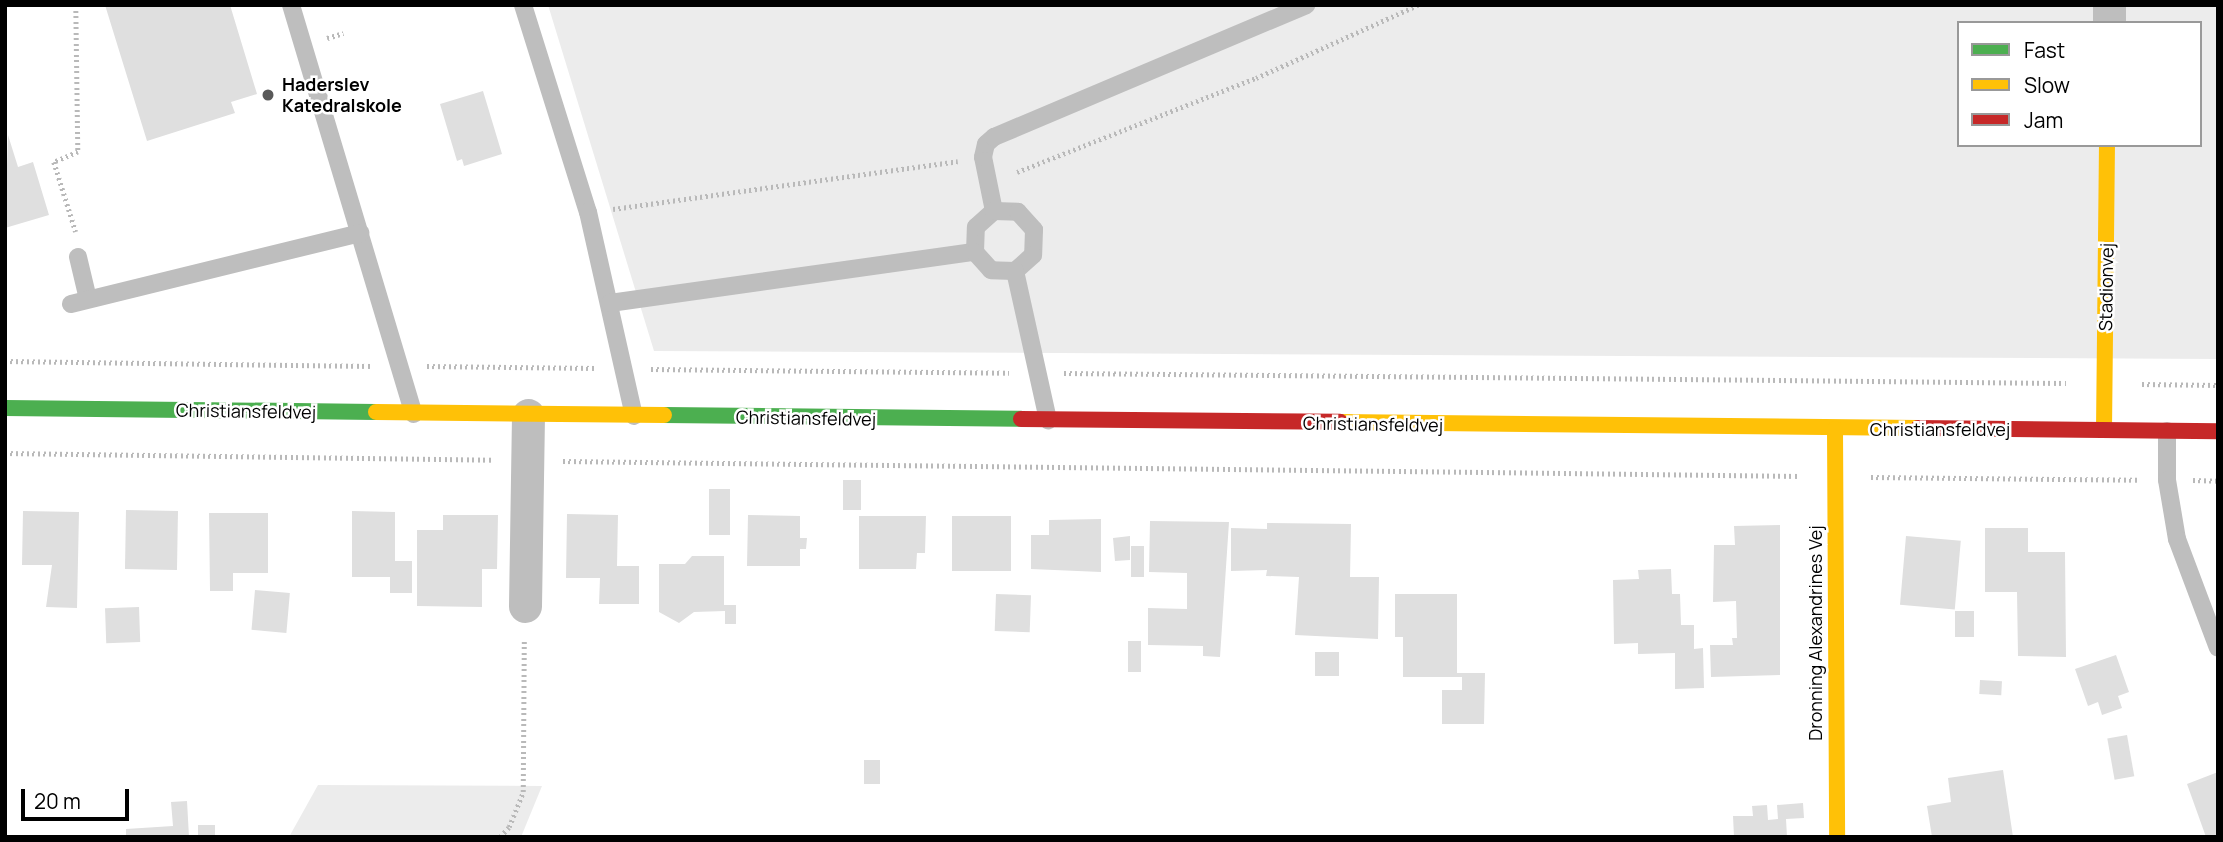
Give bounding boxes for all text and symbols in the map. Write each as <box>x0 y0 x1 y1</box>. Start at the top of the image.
legend <box>1957 21 2202 147</box>
text: Fast <box>2024 36 2065 64</box>
text: Slow <box>2024 71 2070 99</box>
place label: Haderslev Katedralskole <box>282 74 402 116</box>
marker: Haderslev Katedralskole <box>260 87 276 103</box>
text: Jam <box>2024 106 2063 134</box>
street label: Stadionvej <box>2094 243 2118 331</box>
street label: Christiansfeldvej <box>176 399 316 423</box>
street label: Christiansfeldvej <box>736 406 876 430</box>
street label: Christiansfeldvej <box>1303 412 1443 436</box>
street label: Christiansfeldvej <box>1870 418 2010 440</box>
street label: Dronning Alexandrines Vej <box>1804 525 1826 741</box>
scale bar <box>24 776 133 820</box>
text: 20 m <box>34 787 81 815</box>

